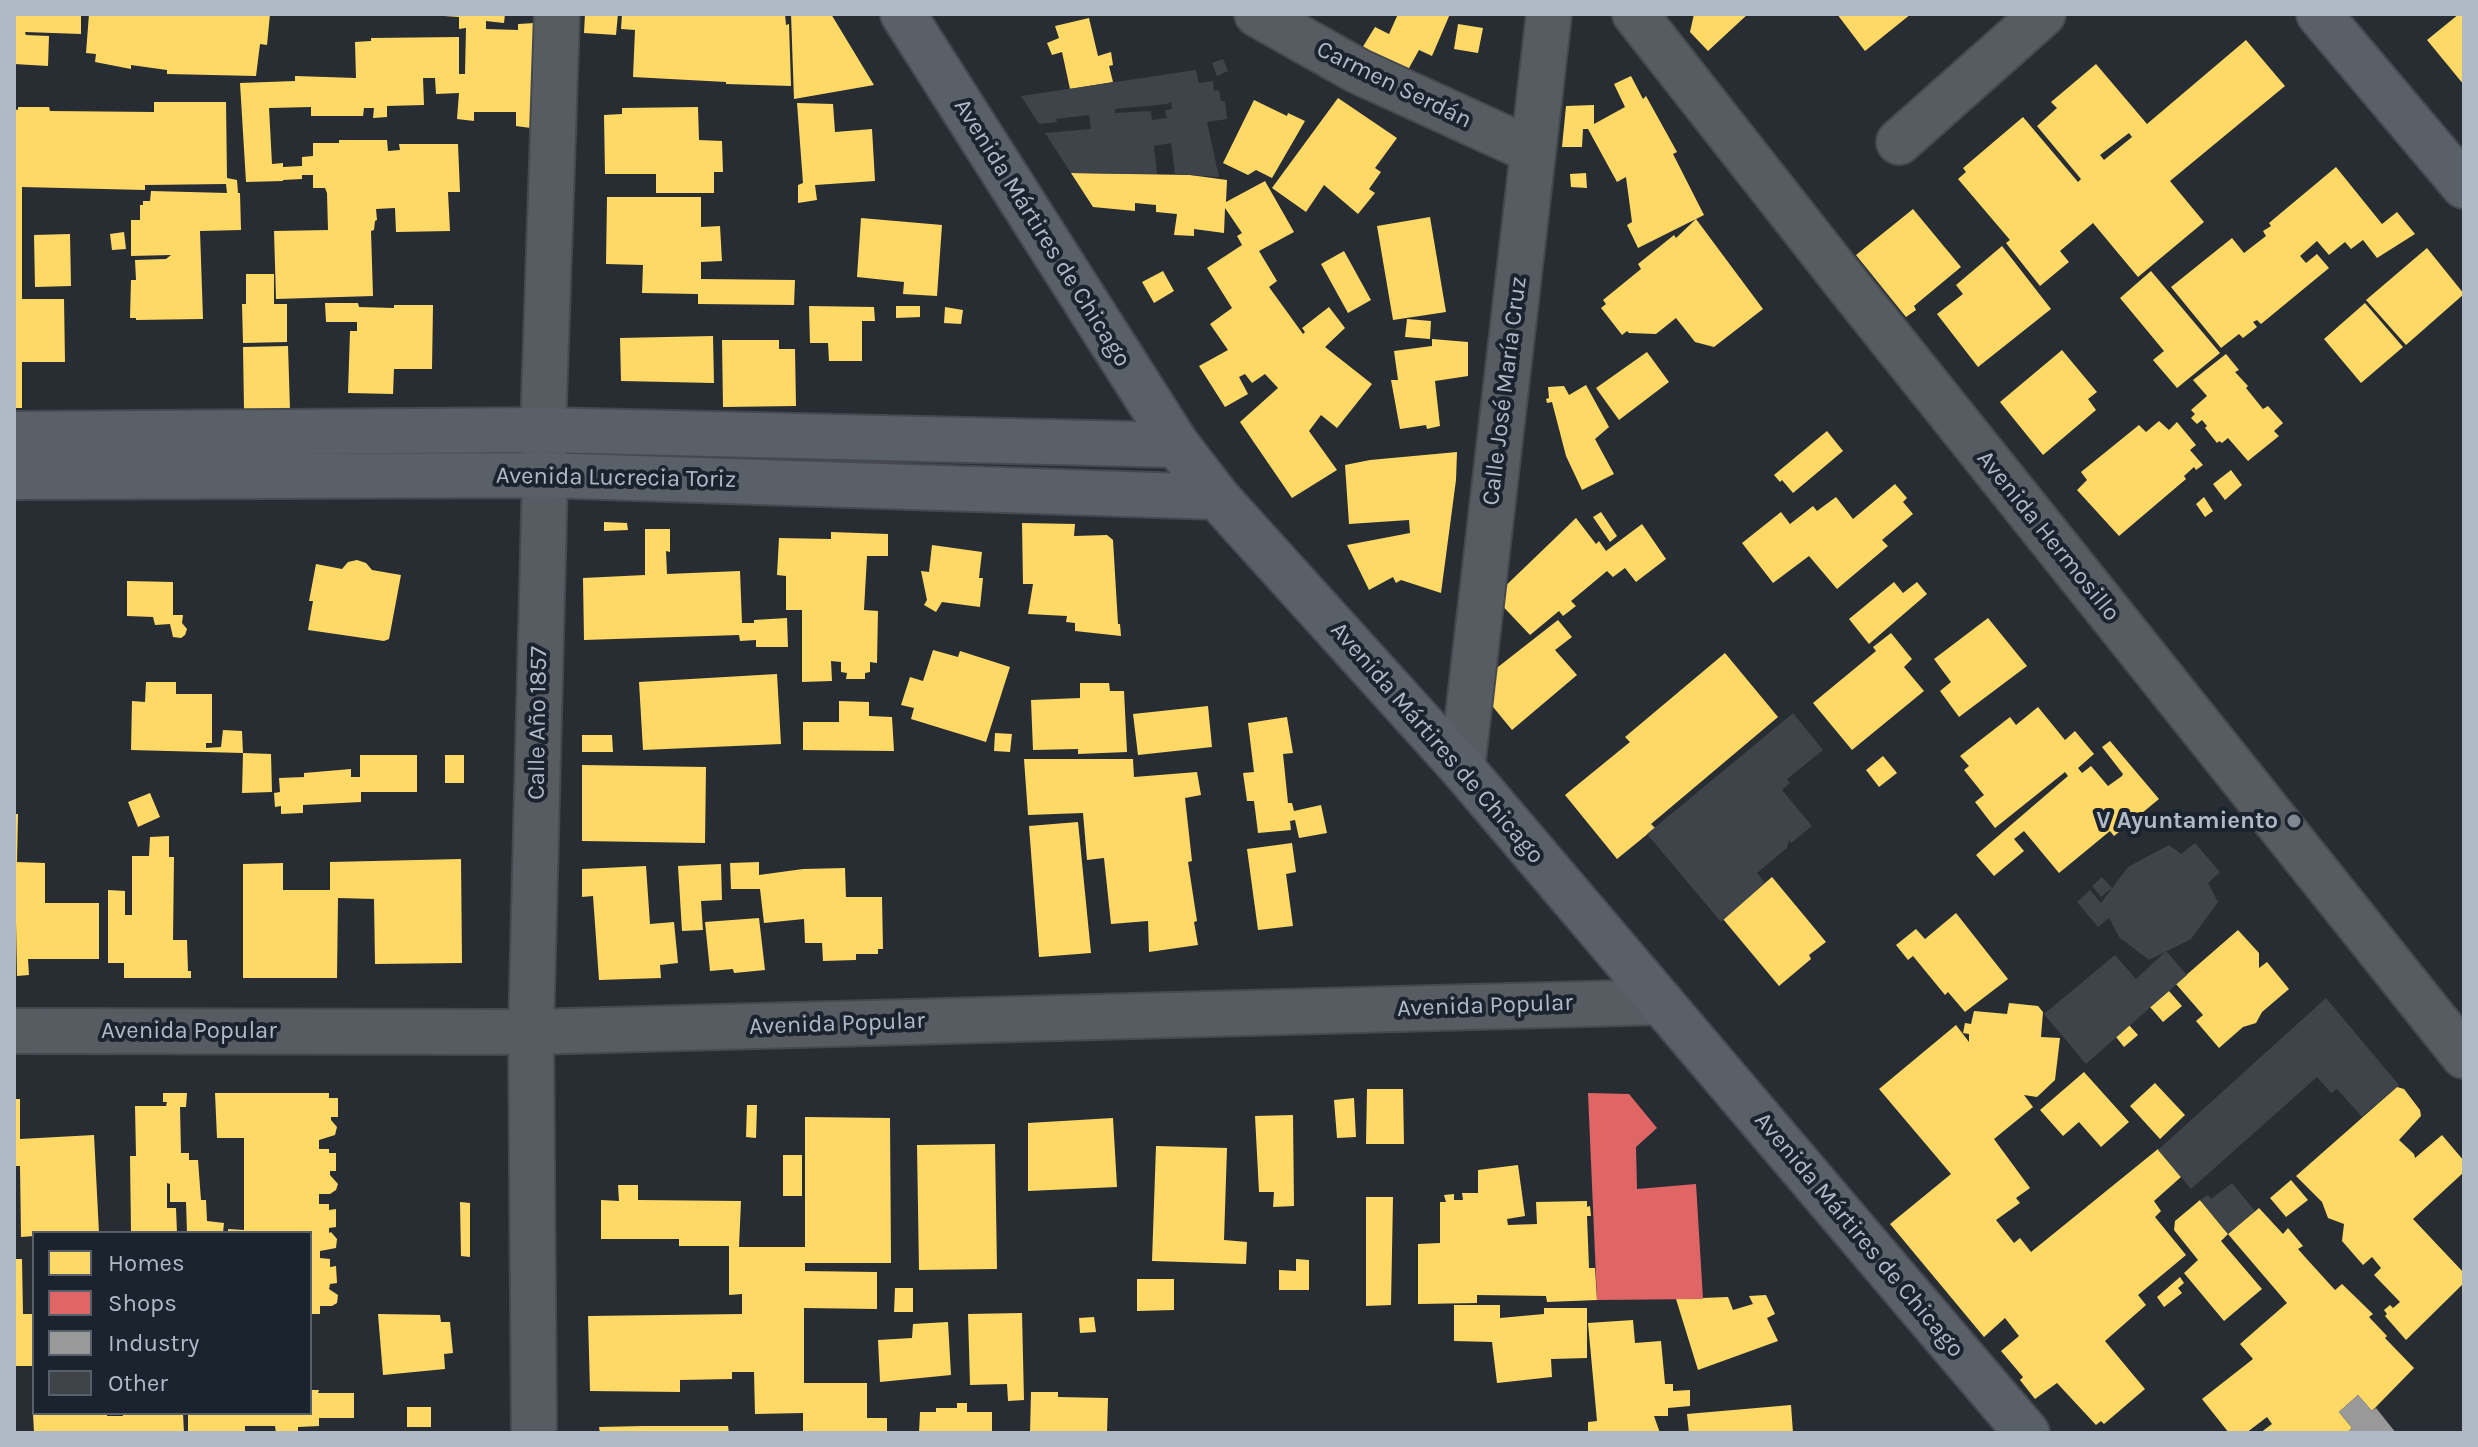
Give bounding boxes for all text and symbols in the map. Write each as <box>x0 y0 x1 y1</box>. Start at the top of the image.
street label: Carmen Serdán <box>1312 35 1476 135</box>
street label: Avenida Mártires de Chicago <box>947 94 1137 372</box>
street label: Calle José María Cruz <box>1477 275 1533 507</box>
street label: Avenida Hermosillo <box>1970 445 2126 627</box>
street label: Avenida Lucrecia Toriz <box>496 462 736 494</box>
street label: Avenida Mártires de Chicago <box>1324 616 1550 870</box>
street label: Calle Año 1857 <box>522 646 554 800</box>
place label: V Ayuntamiento <box>2096 807 2278 835</box>
marker: V Ayuntamiento <box>2285 812 2303 830</box>
street label: Avenida Popular <box>1397 989 1573 1023</box>
street label: Avenida Popular <box>749 1007 925 1041</box>
street label: Avenida Popular <box>101 1017 277 1045</box>
street label: Avenida Mártires de Chicago <box>1748 1107 1970 1363</box>
legend <box>32 1231 312 1415</box>
text: Homes <box>108 1249 185 1277</box>
text: Shops <box>108 1289 177 1317</box>
text: Industry <box>108 1329 199 1357</box>
text: Other <box>108 1369 168 1397</box>

